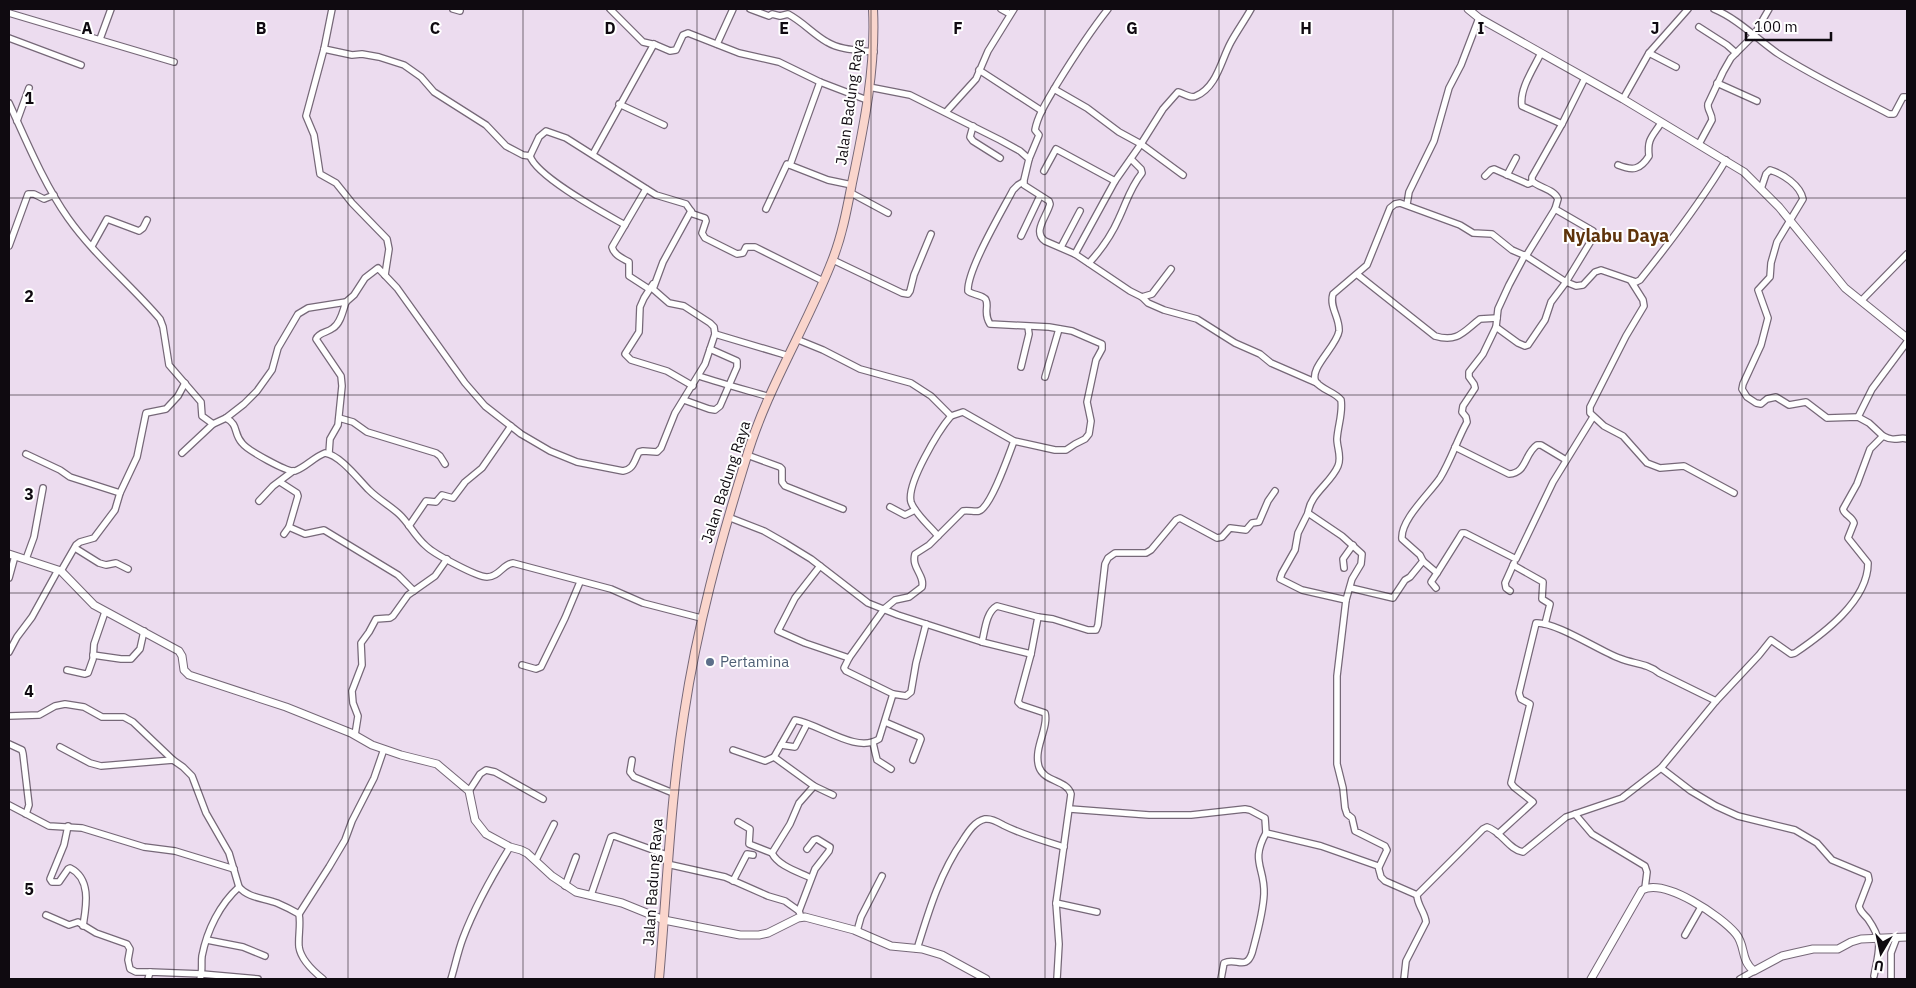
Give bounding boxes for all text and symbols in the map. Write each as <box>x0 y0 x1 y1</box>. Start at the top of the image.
scale bar <box>1746 10 1831 42</box>
text: 100 m <box>1754 17 1798 36</box>
text: A <box>82 18 93 38</box>
text: B <box>256 18 267 38</box>
text: C <box>430 18 440 38</box>
text: D <box>604 18 616 38</box>
text: E <box>779 18 789 38</box>
text: F <box>953 18 963 38</box>
text: G <box>1126 18 1138 38</box>
text: H <box>1300 18 1312 38</box>
text: I <box>1478 18 1485 38</box>
text: J <box>1651 18 1659 38</box>
street label: Jalan Badung Raya <box>831 37 868 166</box>
text: 1 <box>24 88 34 108</box>
district label: Nylabu Daya <box>1563 224 1669 247</box>
text: 2 <box>24 286 34 306</box>
street label: Jalan Badung Raya <box>697 418 754 545</box>
text: 3 <box>24 484 34 504</box>
place label: Pertamina <box>720 652 789 671</box>
marker: Pertamina <box>704 656 716 668</box>
text: 4 <box>24 681 34 701</box>
street label: Jalan Badung Raya <box>639 818 666 946</box>
text: 5 <box>24 879 34 899</box>
north arrow <box>1856 928 1906 978</box>
text: U <box>1873 956 1885 975</box>

